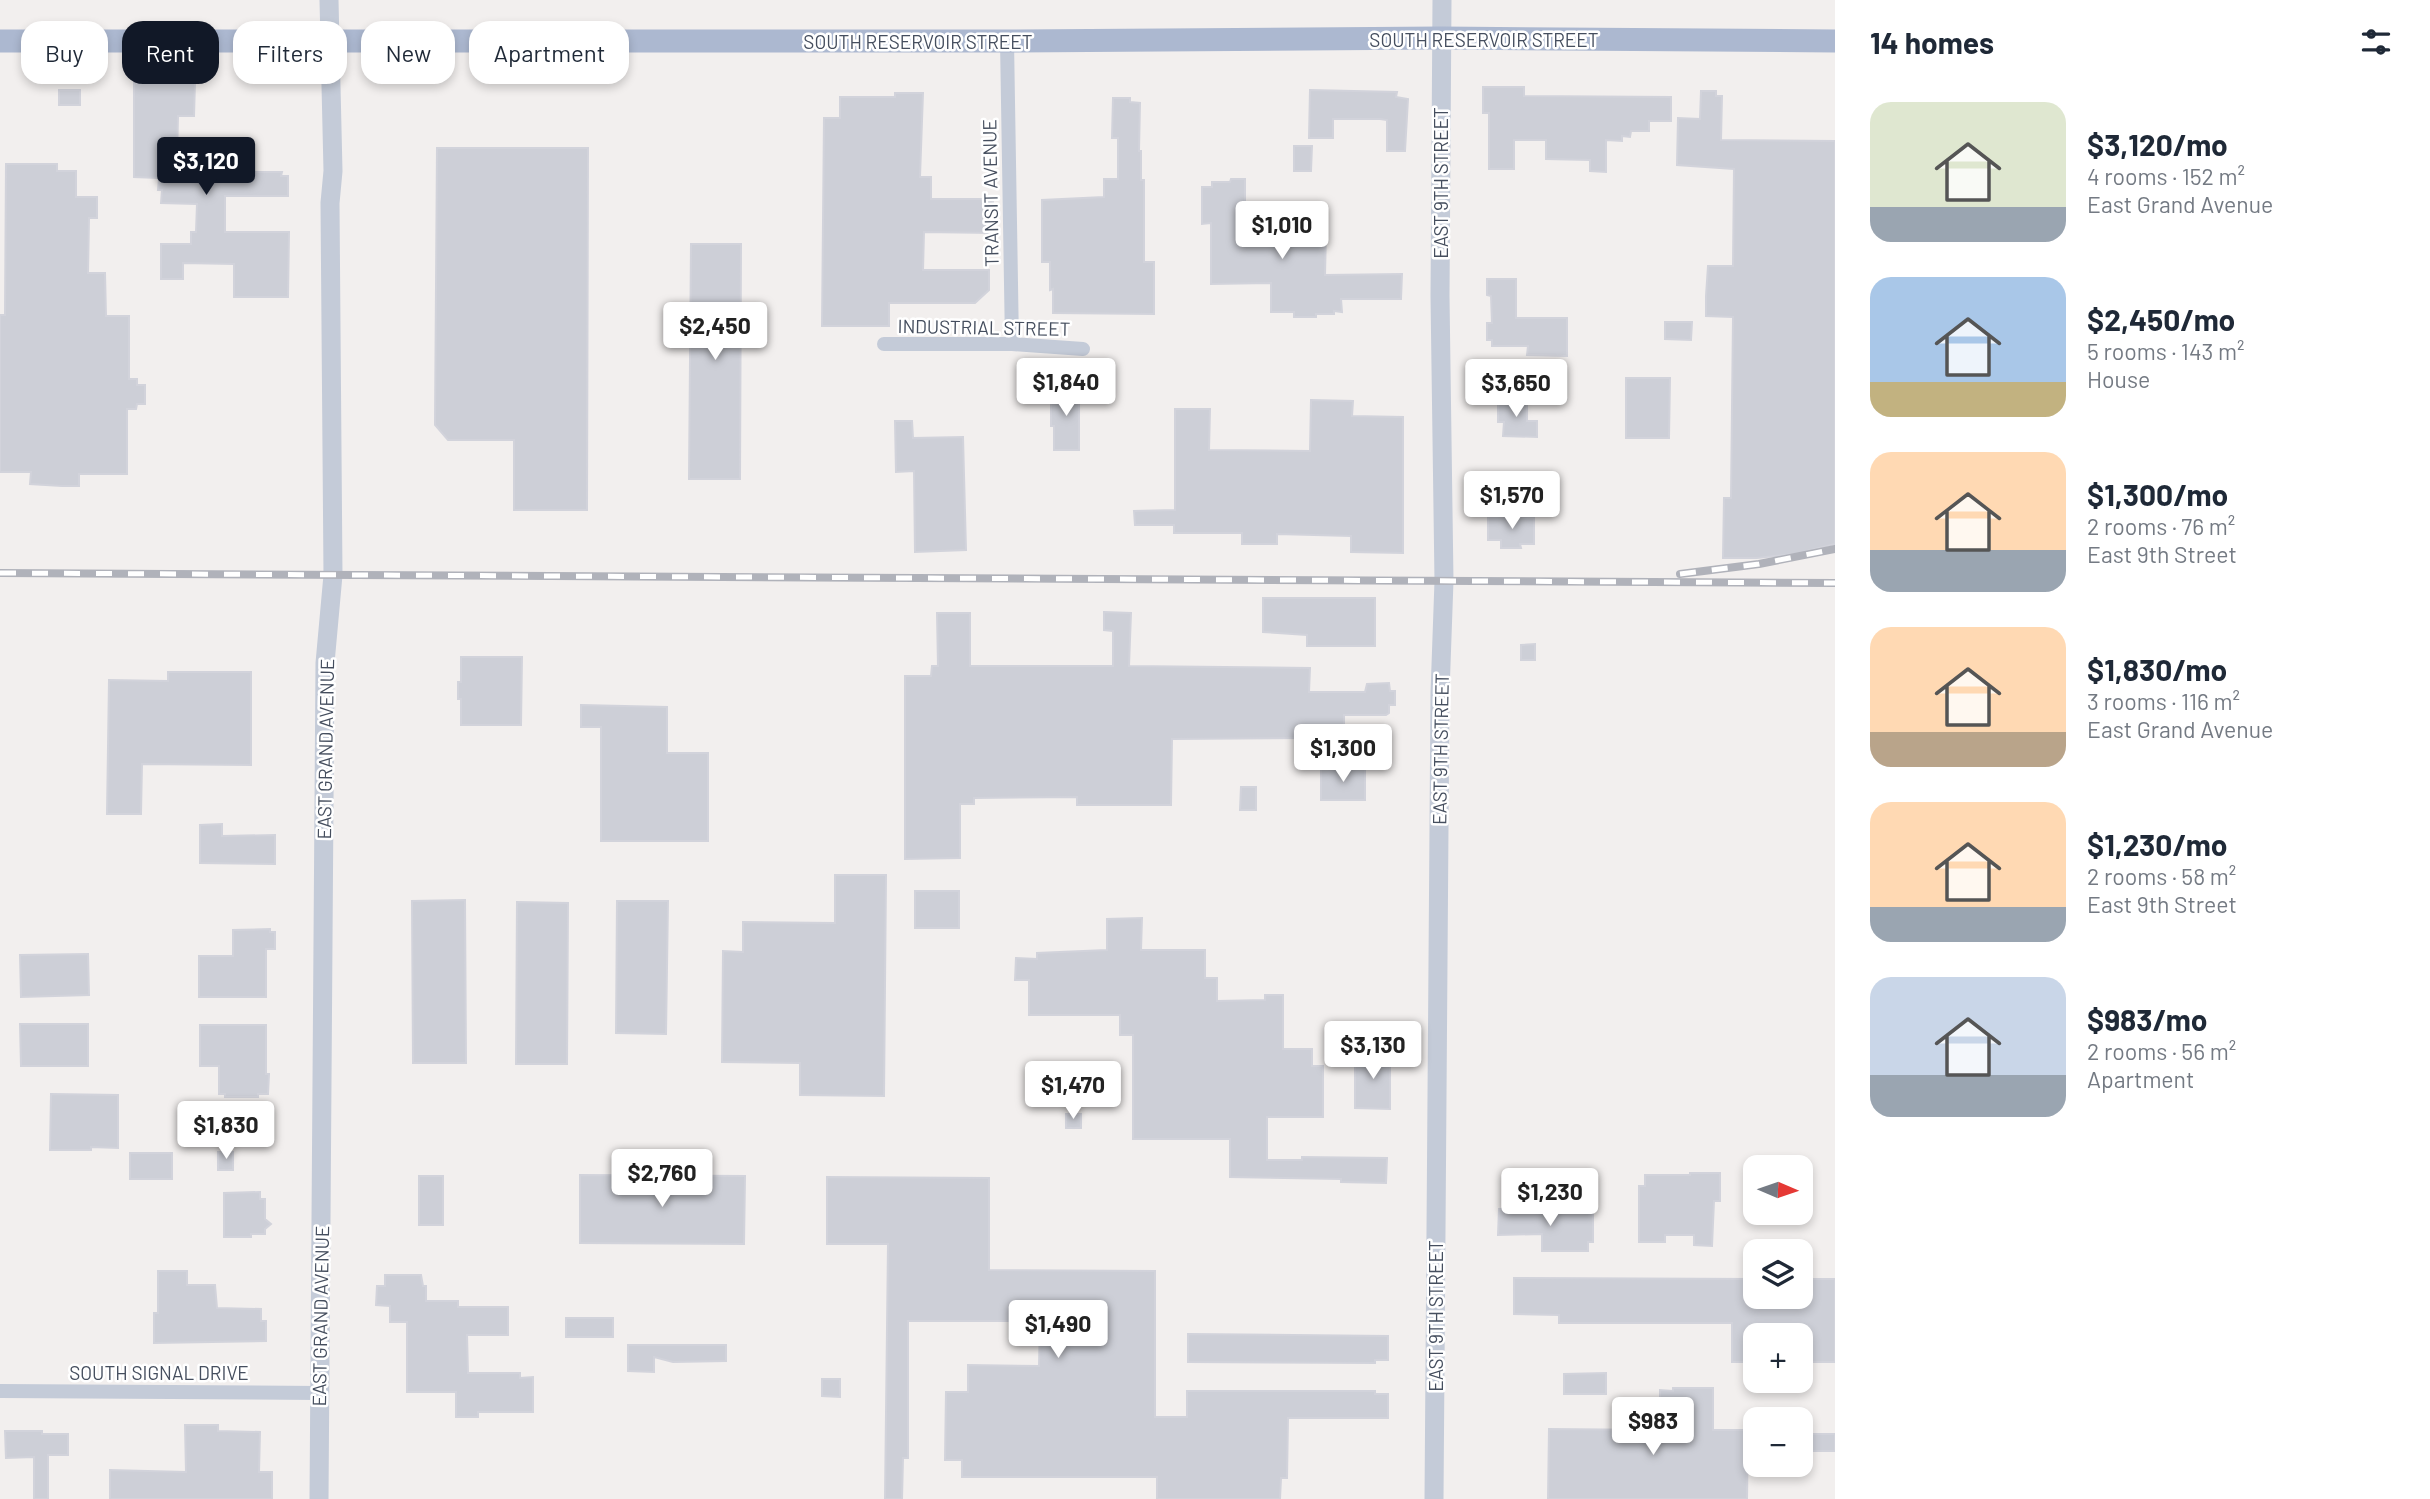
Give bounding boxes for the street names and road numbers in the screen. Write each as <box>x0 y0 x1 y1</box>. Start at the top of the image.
street label: SOUTH RESERVOIR STREET <box>1369 28 1599 51</box>
street label: SOUTH RESERVOIR STREET <box>803 30 1033 53</box>
street label: EAST 9TH STREET <box>1429 107 1452 259</box>
street label: TRANSIT AVENUE <box>977 119 1003 267</box>
street label: INDUSTRIAL STREET <box>897 314 1071 340</box>
street label: EAST GRAND AVENUE <box>312 658 338 840</box>
street label: EAST 9TH STREET <box>1427 673 1453 825</box>
street label: EAST GRAND AVENUE <box>307 1225 333 1407</box>
street label: EAST 9TH STREET <box>1424 1240 1447 1392</box>
street label: SOUTH SIGNAL DRIVE <box>69 1361 249 1384</box>

